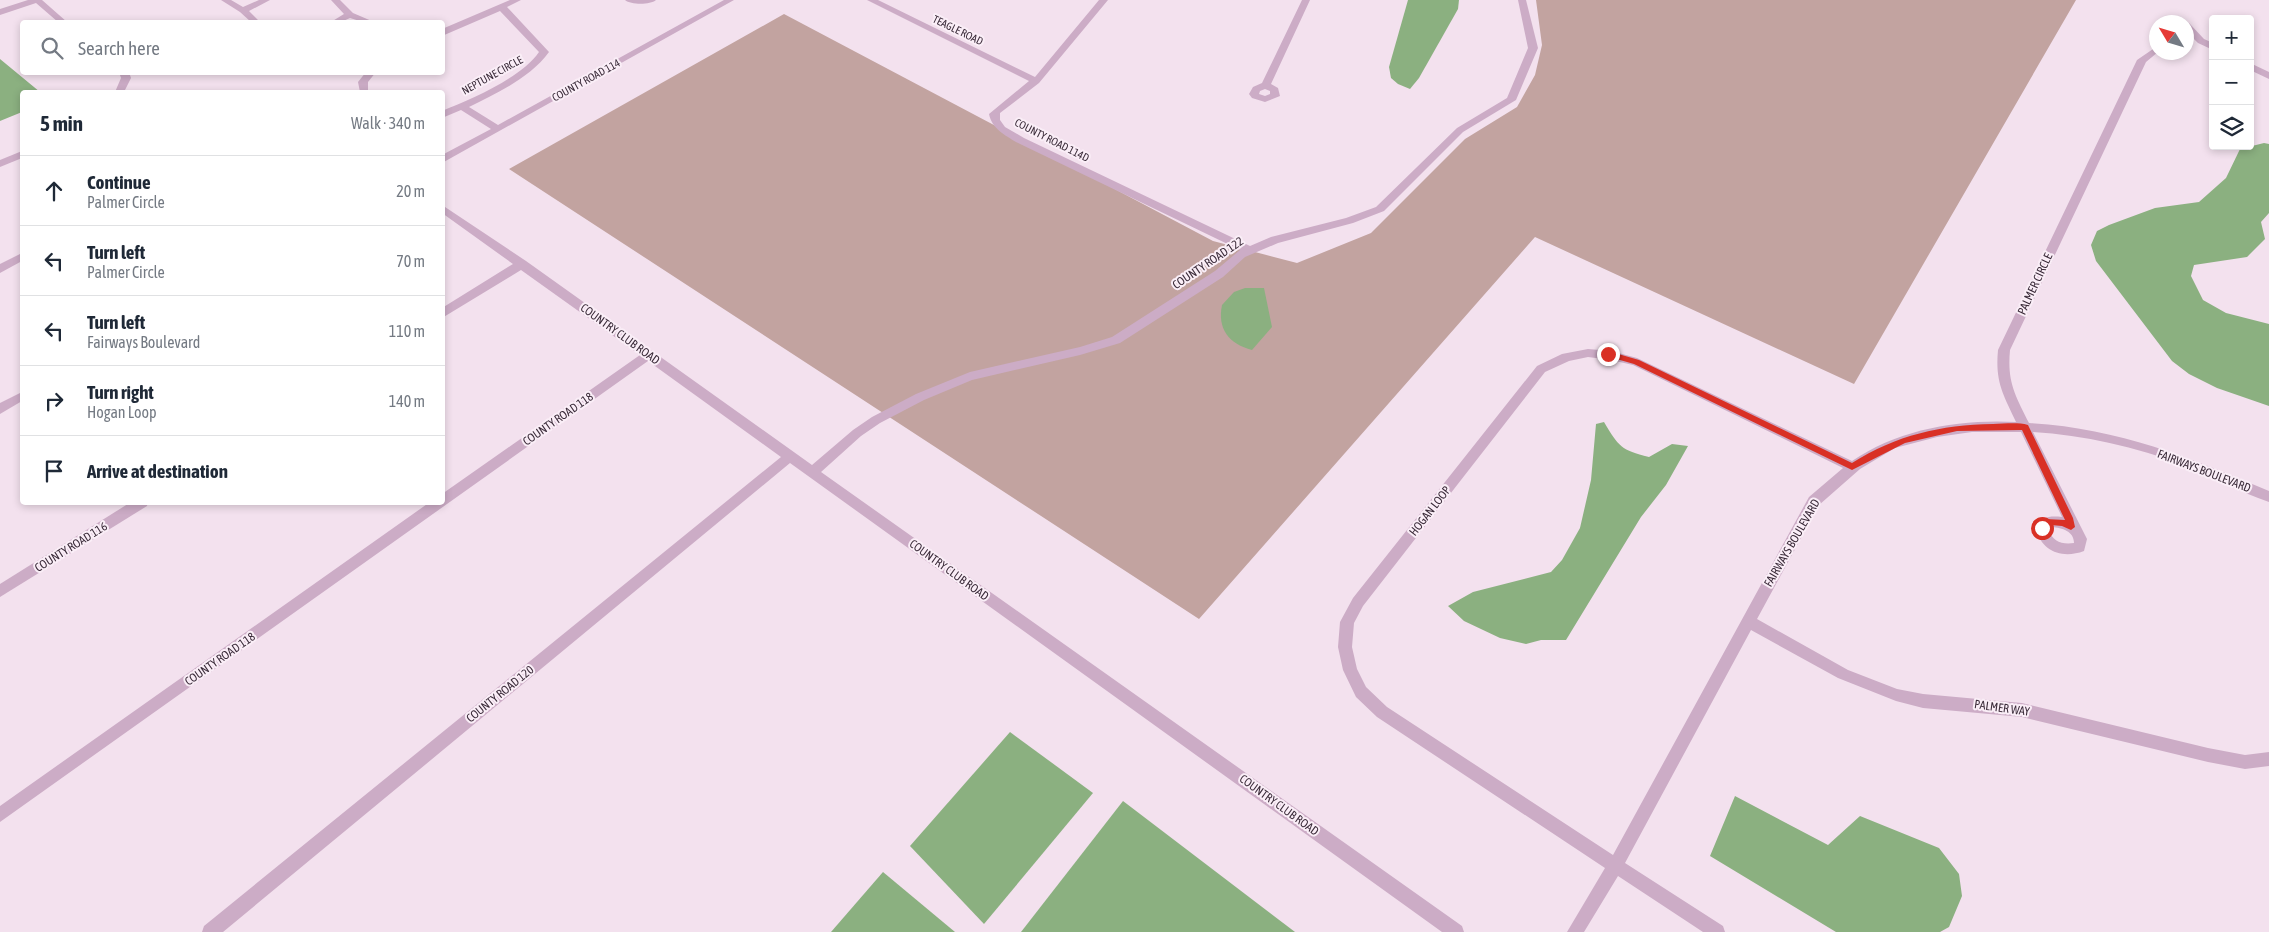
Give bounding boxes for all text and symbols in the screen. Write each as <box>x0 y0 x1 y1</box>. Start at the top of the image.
street label: TEAGLE ROAD <box>931 13 985 47</box>
north arrow <box>2149 15 2194 60</box>
map controls <box>2209 15 2254 150</box>
button: + <box>2209 15 2254 60</box>
search box <box>20 20 445 75</box>
icon: search <box>38 34 66 62</box>
text: Search here <box>78 37 160 59</box>
street label: NEPTUNE CIRCLE <box>460 53 525 97</box>
street label: COUNTY ROAD 114 <box>550 56 622 104</box>
button: − <box>2209 60 2254 105</box>
button: layers <box>2209 105 2254 150</box>
text: 5 min <box>40 111 83 135</box>
text: Walk · 340 m <box>351 114 425 132</box>
street label: COUNTY ROAD 114D <box>1013 116 1091 164</box>
text: Continue <box>87 171 151 193</box>
icon: ahead <box>40 177 68 205</box>
text: 20 m <box>396 182 425 200</box>
text: Palmer Circle <box>87 193 165 211</box>
street label: COUNTY ROAD 122 <box>1170 234 1246 292</box>
text: Turn left <box>87 241 145 263</box>
icon: left <box>40 247 68 275</box>
street label: PALMER CIRCLE <box>2015 251 2055 317</box>
text: 70 m <box>396 252 425 270</box>
text: Palmer Circle <box>87 263 165 281</box>
street label: COUNTRY CLUB ROAD <box>578 301 663 368</box>
text: Turn left <box>87 311 145 333</box>
icon: left <box>40 317 68 345</box>
text: 110 m <box>389 322 425 340</box>
text: Fairways Boulevard <box>87 333 200 351</box>
route end <box>1597 343 1620 366</box>
text: Turn right <box>87 381 154 403</box>
icon: right <box>40 387 68 415</box>
street label: COUNTY ROAD 118 <box>520 389 596 448</box>
text: 140 m <box>389 392 425 410</box>
text: Hogan Loop <box>87 403 157 421</box>
street label: FAIRWAYS BOULEVARD <box>2155 447 2253 495</box>
icon: arrive <box>40 457 68 485</box>
text: Arrive at destination <box>87 460 228 482</box>
street label: HOGAN LOOP <box>1406 483 1454 539</box>
street label: FAIRWAYS BOULEVARD <box>1761 496 1823 589</box>
route start <box>2031 517 2054 540</box>
street label: COUNTY ROAD 116 <box>32 519 110 575</box>
street label: COUNTRY CLUB ROAD <box>907 537 992 604</box>
street label: COUNTY ROAD 118 <box>182 629 258 688</box>
street label: COUNTY ROAD 120 <box>463 662 537 725</box>
street label: PALMER WAY <box>1973 697 2031 719</box>
street label: COUNTRY CLUB ROAD <box>1237 772 1322 839</box>

